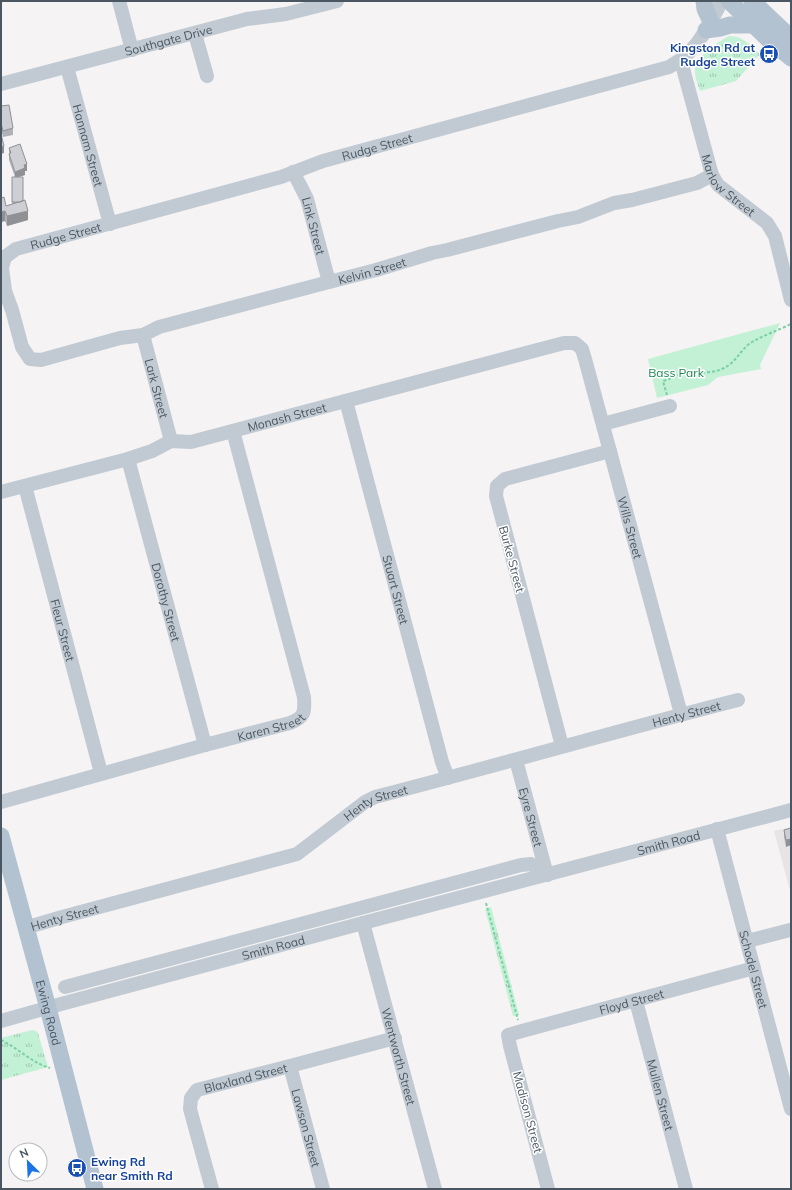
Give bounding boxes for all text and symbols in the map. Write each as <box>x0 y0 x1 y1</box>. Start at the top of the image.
street label: Southgate Drive <box>123 21 214 59</box>
place label: Kingston Rd at Rudge Street <box>670 40 755 69</box>
bus stop icon: Kingston Rd at Rudge Street <box>758 43 780 65</box>
street label: Hannam Street <box>70 102 107 188</box>
street label: Rudge Street <box>340 130 414 163</box>
street label: Marlow Street <box>699 152 758 219</box>
street label: Link Street <box>299 195 329 256</box>
street label: Rudge Street <box>29 219 103 252</box>
street label: Kelvin Street <box>337 254 408 287</box>
street label: Lark Street <box>142 357 172 419</box>
park label: Bass Park <box>648 365 705 380</box>
street label: Monash Street <box>246 399 328 434</box>
street label: Wills Street <box>615 494 646 560</box>
street label: Burke Street <box>496 524 528 594</box>
street label: Stuart Street <box>380 553 412 626</box>
street label: Dorothy Street <box>149 561 184 643</box>
street label: Fleur Street <box>48 597 79 663</box>
street label: Henty Street <box>651 697 722 730</box>
street label: Karen Street <box>236 710 308 744</box>
street label: Henty Street <box>340 781 409 823</box>
street label: Eyre Street <box>516 786 546 848</box>
street label: Smith Road <box>635 827 702 858</box>
street label: Henty Street <box>29 900 100 933</box>
street label: Schodel Street <box>737 928 772 1010</box>
street label: Smith Road <box>240 931 306 963</box>
street label: Ewing Road <box>33 978 65 1047</box>
street label: Floyd Street <box>597 985 665 1017</box>
street label: Wentworth Street <box>379 1006 419 1106</box>
street label: Mullen Street <box>644 1058 678 1132</box>
street label: Blaxland Street <box>202 1060 289 1095</box>
street label: Madison Street <box>510 1070 546 1154</box>
street label: Lawson Street <box>289 1087 324 1168</box>
north arrow <box>8 1142 48 1182</box>
text: N <box>17 1145 31 1161</box>
place label: Ewing Rd near Smith Rd <box>91 1154 173 1183</box>
bus stop icon: Ewing Rd near Smith Rd <box>66 1157 88 1179</box>

